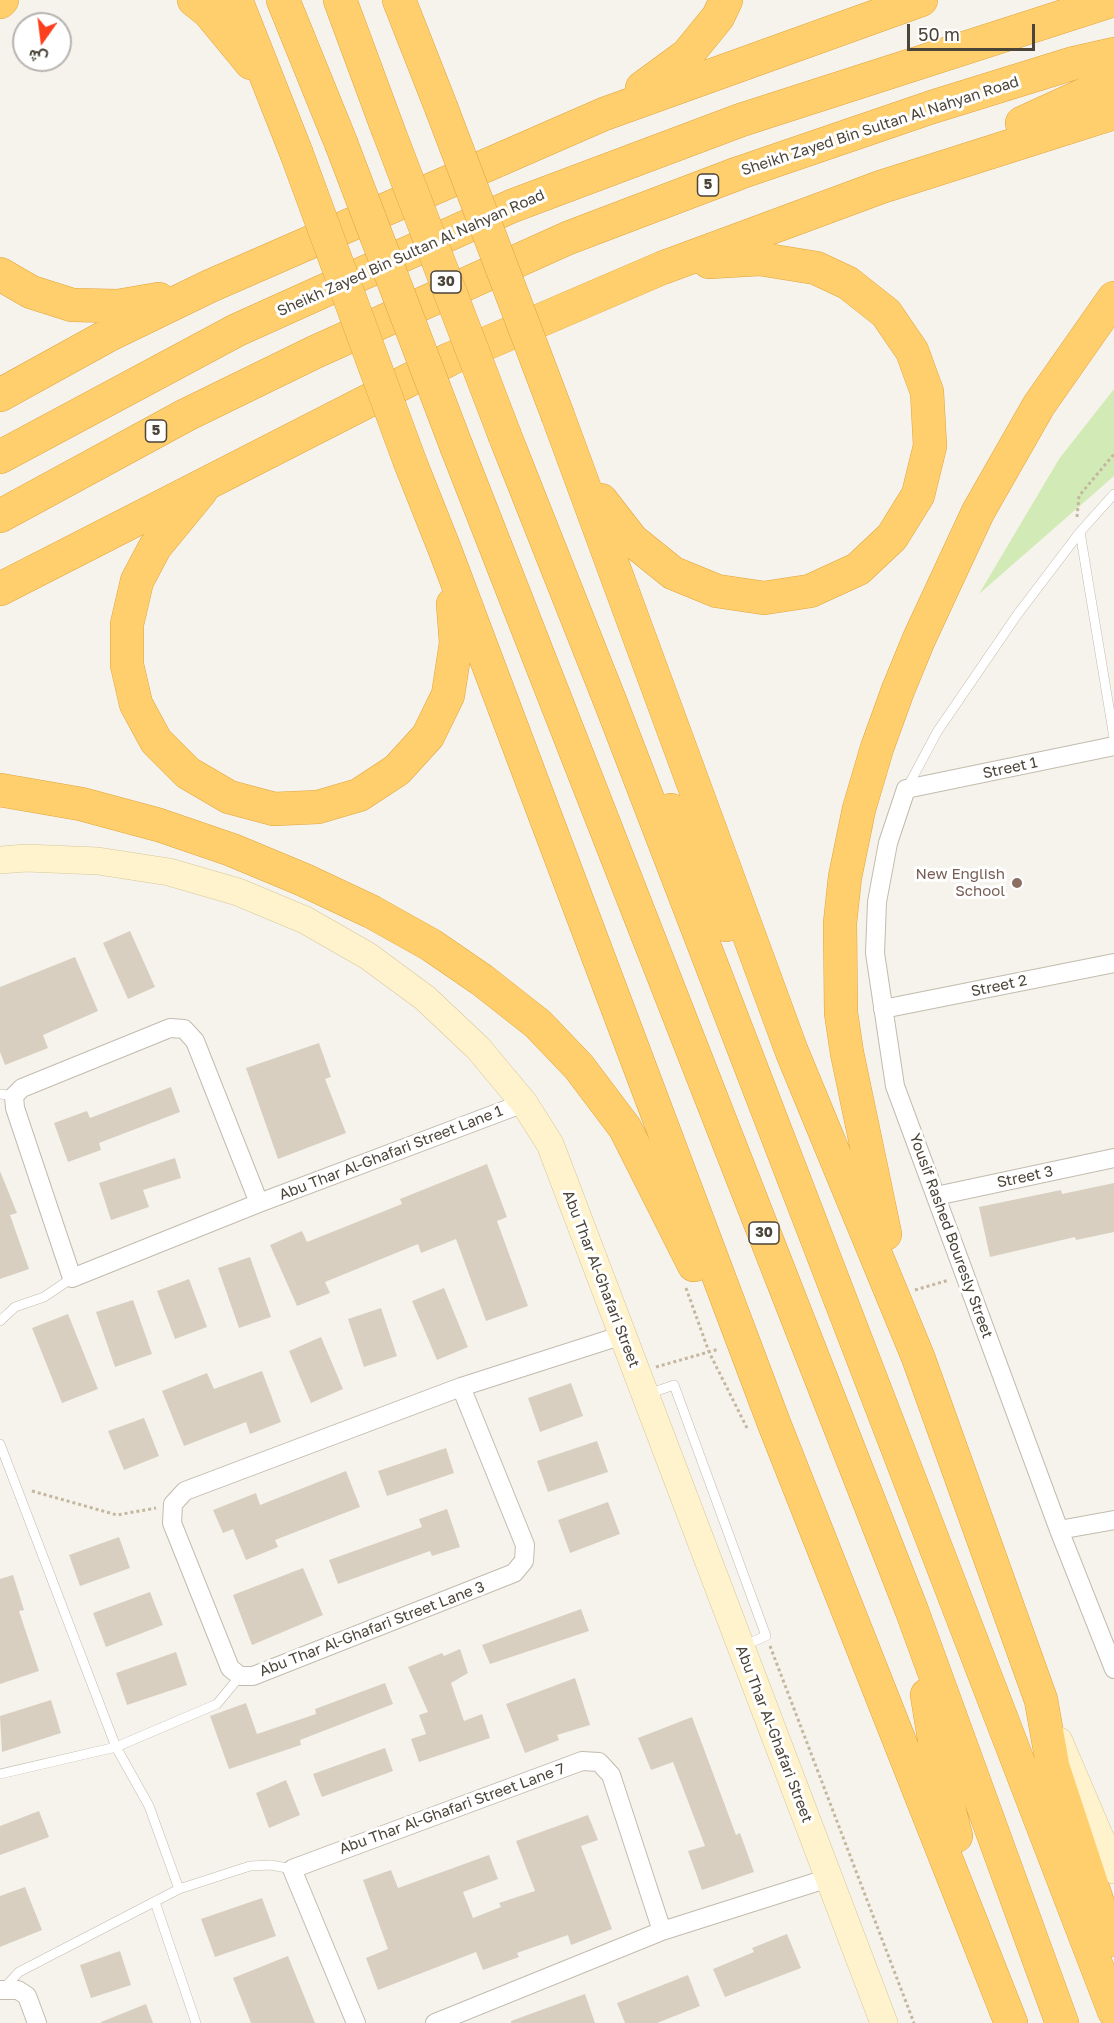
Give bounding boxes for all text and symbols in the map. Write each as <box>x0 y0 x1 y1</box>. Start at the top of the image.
north arrow <box>12 12 72 72</box>
scale bar <box>910 12 1038 50</box>
text: 50 m <box>918 23 960 45</box>
text: ش <box>26 45 50 70</box>
street label: Sheikh Zayed Bin Sultan Al Nahyan Road <box>739 72 1021 180</box>
road number: 5 <box>698 174 718 196</box>
street label: Sheikh Zayed Bin Sultan Al Nahyan Road <box>274 186 548 320</box>
road number: 30 <box>431 271 461 293</box>
road number: 5 <box>146 420 166 442</box>
street label: Street 1 <box>981 753 1039 783</box>
place label: New English School <box>916 865 1005 900</box>
marker: New English School <box>1010 876 1024 890</box>
street label: Street 2 <box>969 971 1029 1001</box>
street label: Abu Thar Al-Ghafari Street Lane 1 <box>277 1102 505 1204</box>
street label: Yousif Rashed Bouresly Street <box>906 1131 996 1341</box>
street label: Street 3 <box>995 1162 1055 1192</box>
street label: Abu Thar Al-Ghafari Street <box>559 1188 643 1370</box>
road number: 30 <box>749 1222 779 1244</box>
street label: Abu Thar Al-Ghafari Street Lane 3 <box>257 1578 487 1680</box>
street label: Abu Thar Al-Ghafari Street <box>732 1643 816 1825</box>
street label: Abu Thar Al-Ghafari Street Lane 7 <box>337 1760 567 1858</box>

